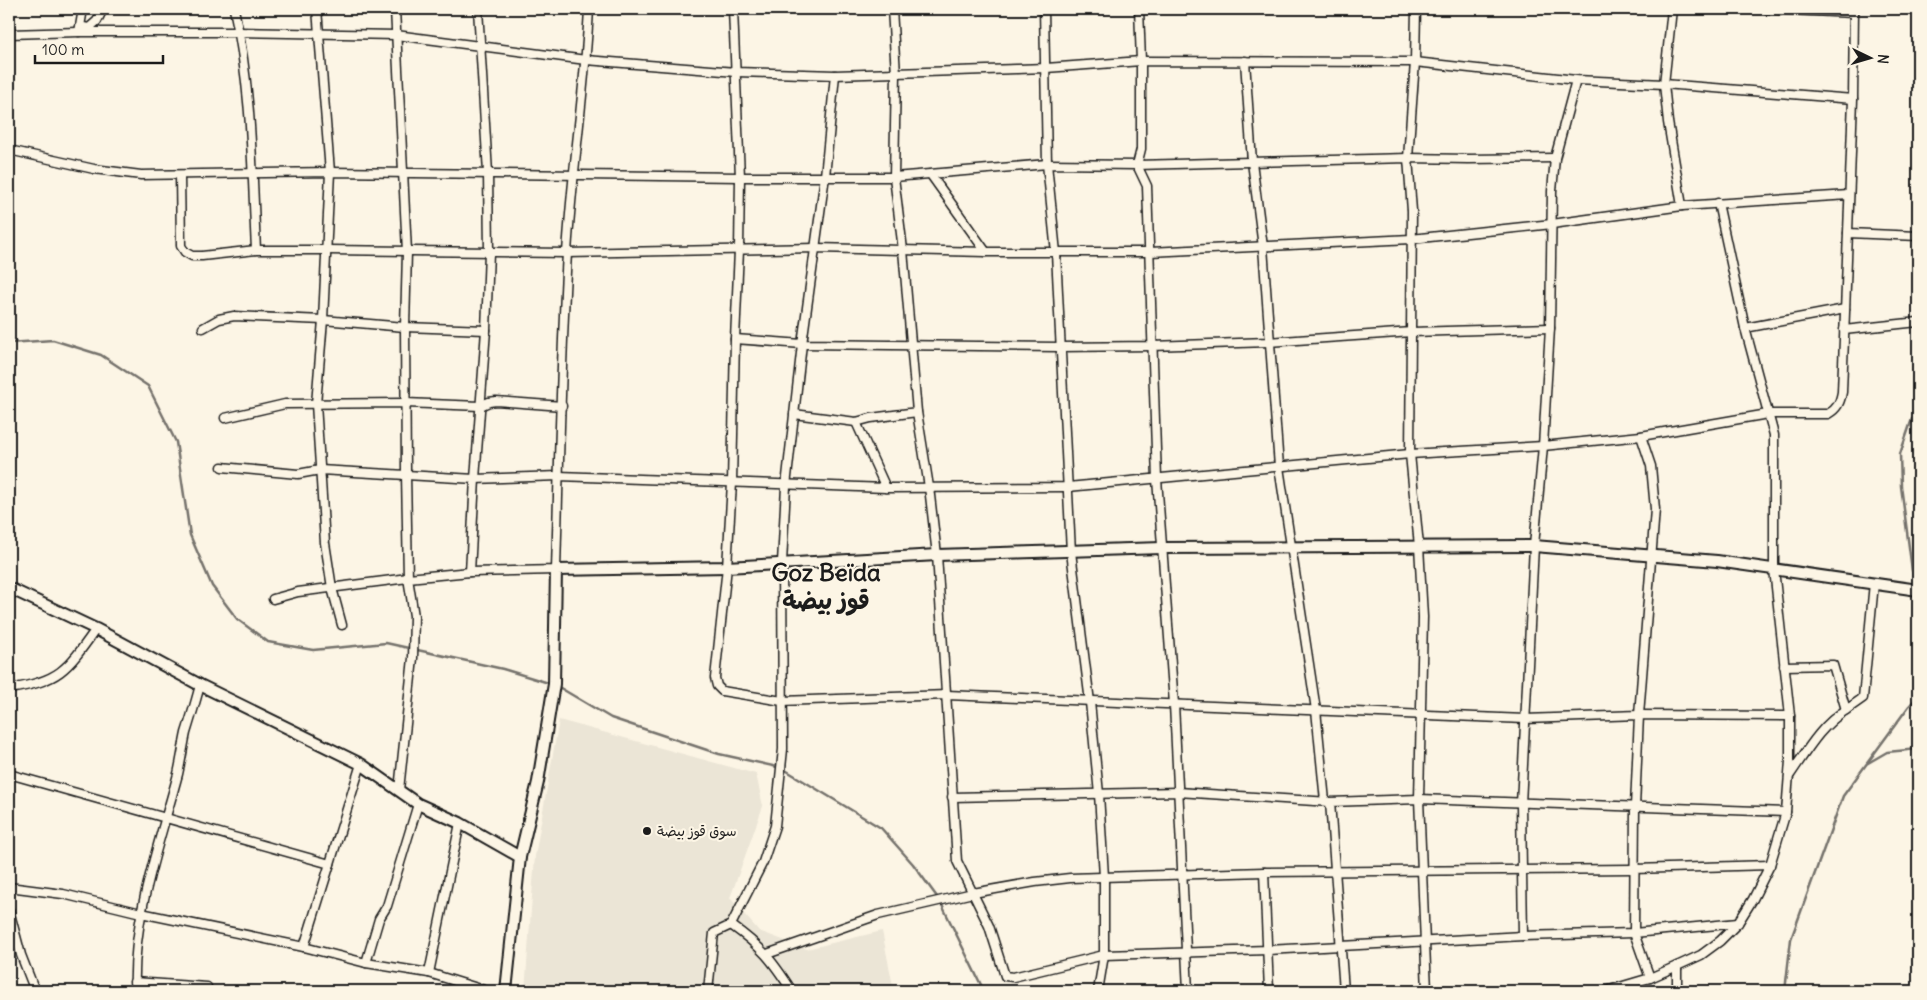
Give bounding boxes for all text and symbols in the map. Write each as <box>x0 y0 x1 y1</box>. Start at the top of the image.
scale bar <box>35 32 162 64</box>
north arrow <box>1844 32 1894 82</box>
text: 100 m <box>42 40 84 59</box>
text: N <box>1874 54 1892 65</box>
district label: Goz Beïda قوز بيضة <box>771 557 881 616</box>
place label: سوق قوز بيضة <box>657 822 737 840</box>
marker: سوق قوز بيضة <box>641 825 653 837</box>

